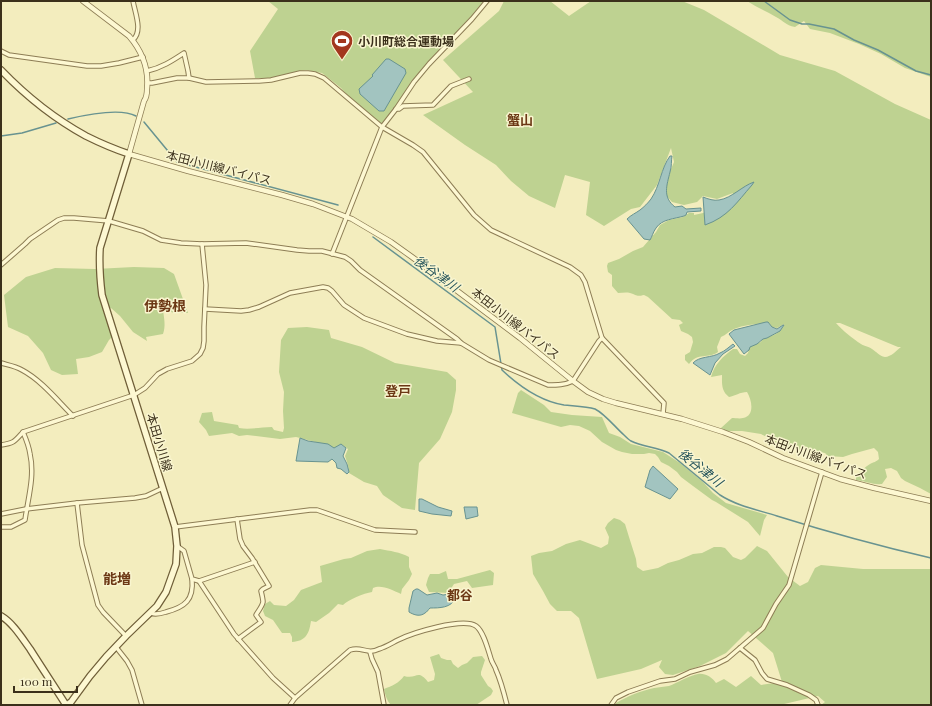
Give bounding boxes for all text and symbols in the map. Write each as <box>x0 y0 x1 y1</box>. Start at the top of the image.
sports icon: 小川町総合運動場 <box>329 28 355 61</box>
place label: 小川町総合運動場 <box>358 33 454 49</box>
district label: 蟹山 <box>507 111 533 128</box>
street label: 本田小川線バイパス <box>165 146 273 188</box>
water label: 後谷津川 <box>411 251 465 296</box>
street label: 本田小川線バイパス <box>469 284 563 362</box>
district label: 伊勢根 <box>144 296 186 315</box>
district label: 登戸 <box>385 382 411 399</box>
street label: 本田小川線 <box>144 411 176 473</box>
street label: 本田小川線バイパス <box>763 430 869 482</box>
water label: 後谷津川 <box>675 444 728 491</box>
district label: 能増 <box>103 569 131 588</box>
district label: 都谷 <box>447 586 473 603</box>
scale bar <box>14 668 77 694</box>
text: 100 m <box>20 673 53 689</box>

